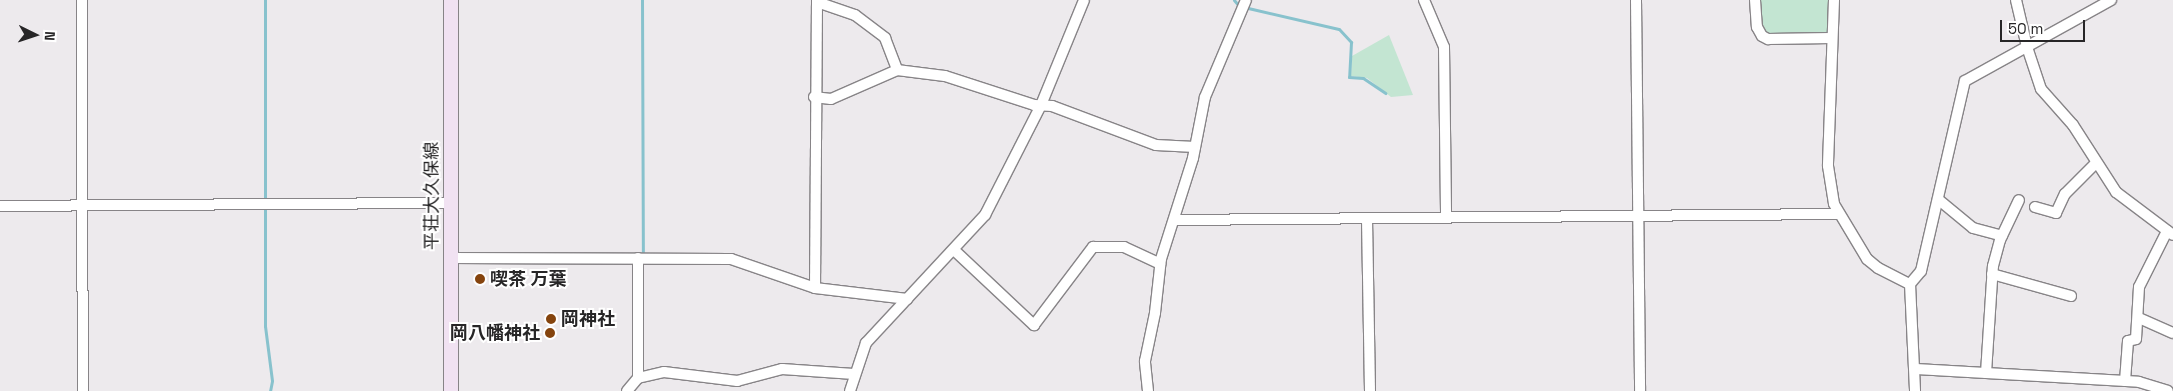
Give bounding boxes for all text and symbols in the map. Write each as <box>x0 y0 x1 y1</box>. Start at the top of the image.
north arrow <box>10 10 60 60</box>
scale bar <box>2003 10 2088 42</box>
text: 50 m <box>2008 19 2043 38</box>
text: N <box>41 31 59 41</box>
street label: 平荘大久保線 <box>421 142 443 250</box>
place label: 喫茶 万葉 <box>490 268 567 290</box>
marker: 喫茶 万葉 <box>474 273 486 285</box>
place label: 岡神社 <box>561 308 615 330</box>
marker: 岡神社 <box>545 313 557 325</box>
place label: 岡八幡神社 <box>450 322 540 344</box>
marker: 岡八幡神社 <box>544 327 556 339</box>

